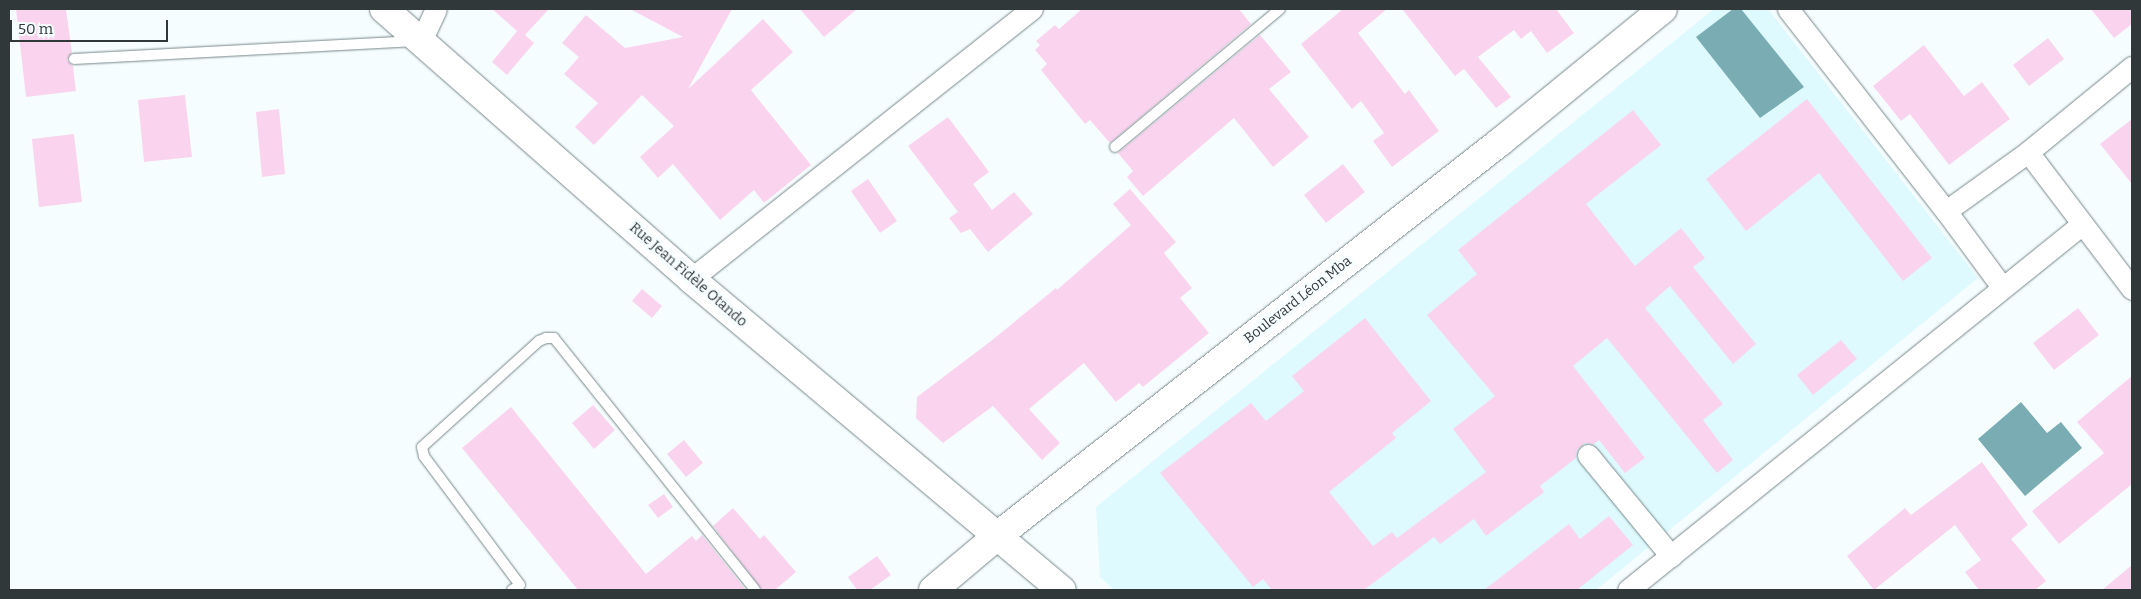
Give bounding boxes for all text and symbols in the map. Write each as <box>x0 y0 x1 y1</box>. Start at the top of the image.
scale bar <box>12 10 170 42</box>
text: 50 m <box>18 20 53 38</box>
street label: Rue Jean Fidèle Otando <box>626 219 750 331</box>
street label: Boulevard Léon Mba <box>1241 253 1355 347</box>

